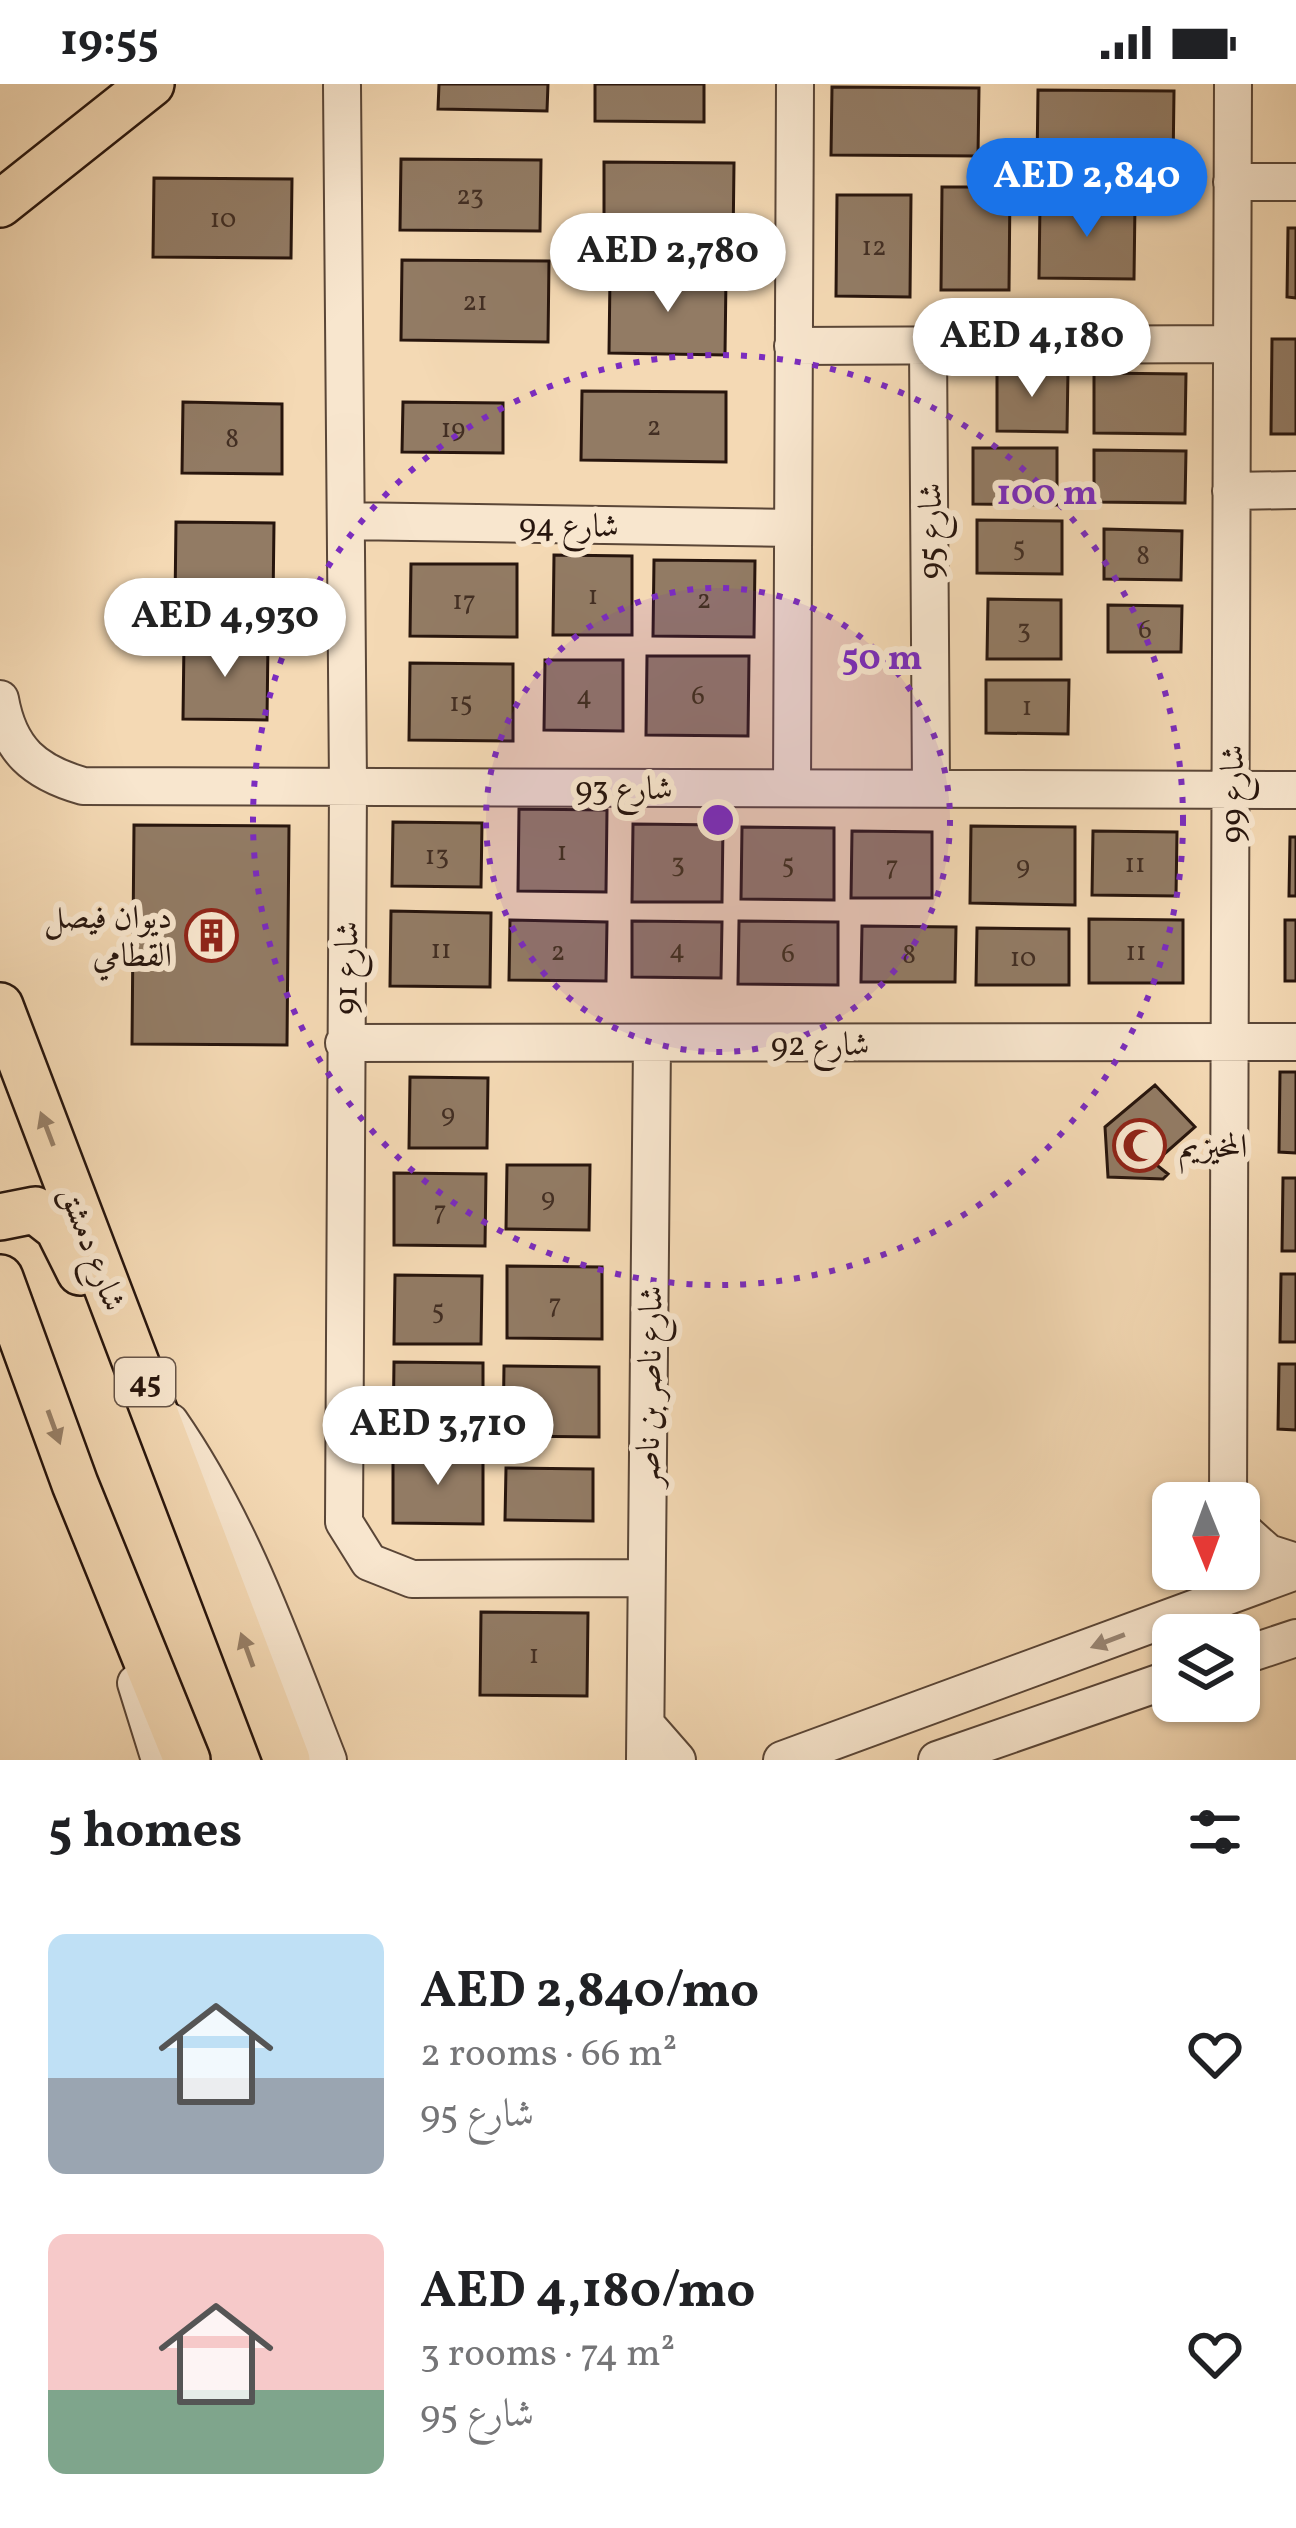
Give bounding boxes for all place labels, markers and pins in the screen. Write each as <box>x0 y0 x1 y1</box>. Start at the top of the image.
pin: AED 2,840 <box>950 138 1224 240</box>
pin: AED 2,780 <box>531 213 805 315</box>
pin: AED 4,180 <box>895 298 1169 400</box>
pin: AED 4,930 <box>88 578 362 680</box>
centre of rings <box>697 799 739 841</box>
place label: ديوان فيصل القطامي <box>44 897 172 981</box>
building icon: ديوان فيصل القطامي <box>183 907 239 963</box>
mosque icon: المخيزيم <box>1112 1117 1168 1173</box>
place label: المخيزيم <box>1179 1126 1248 1174</box>
pin: AED 3,710 <box>301 1386 575 1488</box>

